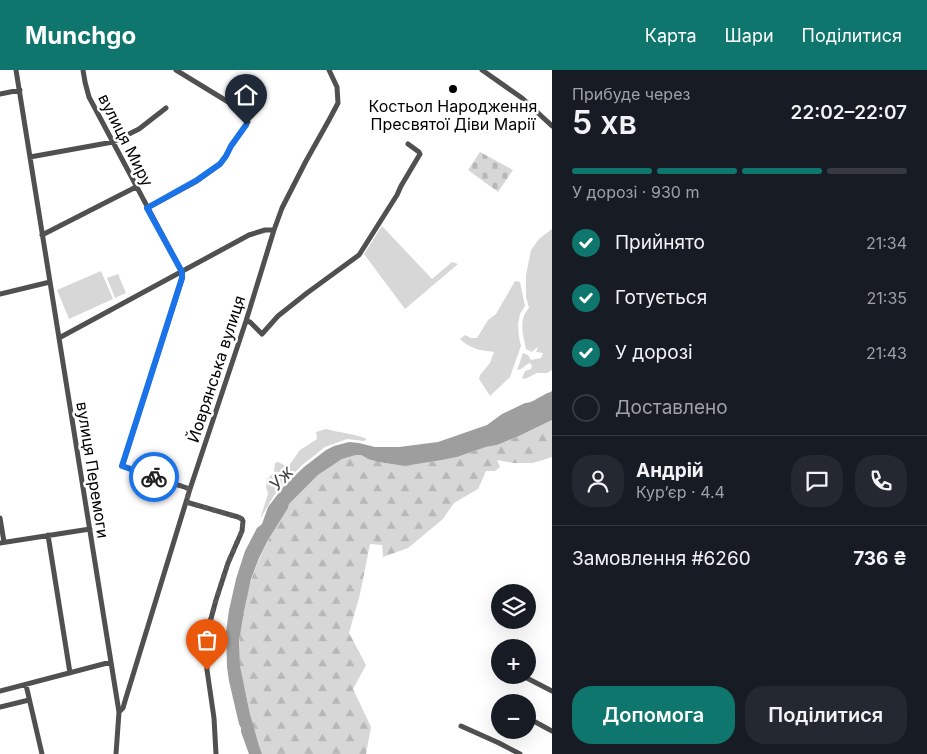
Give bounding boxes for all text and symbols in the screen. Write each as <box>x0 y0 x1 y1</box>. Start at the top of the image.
text: Munchgo <box>25 21 136 50</box>
text: Карта <box>645 25 697 46</box>
text: Шари <box>725 25 774 46</box>
text: Поділитися <box>802 25 902 46</box>
pin <box>225 74 267 125</box>
icon: home <box>232 81 260 109</box>
marker: Костьол Народження Пресвятої Діви Марії <box>447 83 459 95</box>
text: Прибуде через <box>572 84 690 104</box>
street label: вулиця Миру <box>94 90 158 190</box>
place label: Костьол Народження Пресвятої Діви Марії <box>369 96 537 134</box>
text: 22:02–22:07 <box>791 101 907 124</box>
text: 5 хв <box>572 103 637 142</box>
text: У дорозі · 930 m <box>572 182 699 202</box>
icon: check <box>572 229 600 257</box>
text: Прийнято <box>615 231 705 254</box>
text: 21:34 <box>866 233 907 253</box>
icon: check <box>572 284 600 312</box>
text: Готується <box>615 286 707 309</box>
text: 21:35 <box>867 288 907 308</box>
street label: Йоврянська вулиця <box>183 293 249 445</box>
icon: check <box>572 339 600 367</box>
text: У дорозі <box>615 341 693 364</box>
text: 21:43 <box>866 343 907 363</box>
text: Доставлено <box>615 396 728 419</box>
street label: вулиця Перемоги <box>72 400 114 540</box>
courier <box>129 452 179 502</box>
button: person <box>572 455 624 507</box>
button: chat <box>791 455 843 507</box>
button: phone <box>855 455 907 507</box>
text: Андрій <box>636 459 704 482</box>
water label: Уж <box>265 461 298 495</box>
icon: bike <box>140 463 168 491</box>
text: Кур’єр · 4.4 <box>636 482 725 502</box>
text: Замовлення #6260 <box>572 547 751 570</box>
text: 736 ₴ <box>853 547 907 570</box>
map controls <box>491 584 536 739</box>
button: layers <box>491 584 536 629</box>
pin <box>186 619 228 670</box>
icon: bag <box>193 626 221 654</box>
button: + <box>491 639 536 684</box>
button: Допомога <box>572 686 735 744</box>
button: Поділитися <box>745 686 907 744</box>
button: − <box>491 694 536 739</box>

